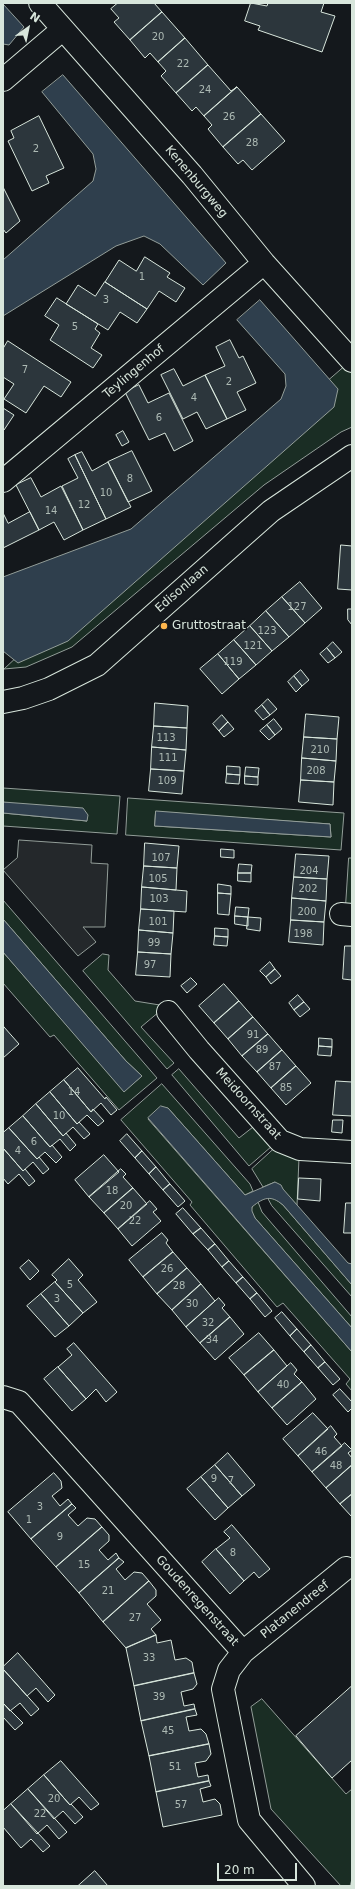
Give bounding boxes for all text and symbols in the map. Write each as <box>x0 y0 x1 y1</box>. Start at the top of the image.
north arrow <box>8 8 48 48</box>
text: N <box>27 10 42 25</box>
house number: 20 <box>152 31 164 43</box>
house number: 22 <box>177 58 189 70</box>
house number: 24 <box>199 84 211 96</box>
house number: 26 <box>223 111 235 123</box>
house number: 28 <box>246 137 258 149</box>
house number: 2 <box>33 143 39 155</box>
street label: Kenenburgweg <box>162 143 230 221</box>
house number: 1 <box>139 271 145 283</box>
house number: 3 <box>103 294 109 306</box>
house number: 5 <box>72 321 78 333</box>
street label: Teylingenhof <box>100 342 168 402</box>
house number: 7 <box>22 364 28 376</box>
house number: 2 <box>226 376 232 388</box>
house number: 4 <box>191 392 197 404</box>
house number: 6 <box>156 412 162 424</box>
house number: 8 <box>127 473 133 485</box>
house number: 10 <box>100 487 112 499</box>
house number: 12 <box>78 499 90 511</box>
house number: 14 <box>45 505 57 517</box>
street label: Edisonlaan <box>153 562 211 616</box>
house number: 127 <box>287 601 307 613</box>
place label: Gruttostraat <box>172 619 246 633</box>
marker: Gruttostraat <box>159 621 169 631</box>
house number: 123 <box>257 625 277 637</box>
house number: 121 <box>243 640 263 652</box>
house number: 119 <box>223 656 243 668</box>
house number: 113 <box>156 732 176 744</box>
house number: 210 <box>310 744 330 756</box>
house number: 111 <box>158 752 178 764</box>
house number: 208 <box>306 765 326 777</box>
house number: 109 <box>157 775 177 787</box>
house number: 107 <box>151 852 171 864</box>
house number: 204 <box>299 865 319 877</box>
house number: 105 <box>148 873 168 885</box>
house number: 202 <box>298 883 318 895</box>
house number: 103 <box>149 893 169 905</box>
house number: 200 <box>297 906 317 918</box>
house number: 101 <box>148 916 168 928</box>
house number: 198 <box>293 928 313 940</box>
house number: 99 <box>148 937 160 949</box>
house number: 97 <box>144 959 156 971</box>
house number: 91 <box>247 1029 259 1041</box>
house number: 89 <box>256 1044 268 1056</box>
house number: 87 <box>269 1061 281 1073</box>
street label: Meidoornstraat <box>212 1065 284 1143</box>
house number: 85 <box>280 1082 292 1094</box>
house number: 14 <box>68 1086 80 1098</box>
house number: 10 <box>53 1110 65 1122</box>
house number: 6 <box>31 1136 37 1148</box>
house number: 4 <box>15 1145 21 1157</box>
house number: 18 <box>106 1185 118 1197</box>
house number: 20 <box>120 1200 132 1212</box>
house number: 22 <box>129 1215 141 1227</box>
house number: 26 <box>161 1263 173 1275</box>
house number: 5 <box>67 1279 73 1291</box>
house number: 28 <box>173 1280 185 1292</box>
house number: 3 <box>54 1293 60 1305</box>
house number: 30 <box>186 1298 198 1310</box>
house number: 32 <box>202 1317 214 1329</box>
house number: 34 <box>206 1334 218 1346</box>
house number: 40 <box>277 1379 289 1391</box>
house number: 46 <box>315 1446 327 1458</box>
house number: 48 <box>330 1460 342 1472</box>
house number: 9 <box>211 1473 217 1485</box>
house number: 7 <box>228 1475 234 1487</box>
house number: 3 <box>37 1501 43 1513</box>
house number: 1 <box>26 1514 32 1526</box>
house number: 9 <box>57 1531 63 1543</box>
house number: 8 <box>230 1547 236 1559</box>
street label: Goudenregenstraat <box>153 1553 241 1649</box>
house number: 15 <box>78 1559 90 1571</box>
street label: Platanendreef <box>258 1578 332 1642</box>
house number: 21 <box>102 1585 114 1597</box>
house number: 27 <box>129 1612 141 1624</box>
house number: 33 <box>143 1652 155 1664</box>
house number: 39 <box>153 1691 165 1703</box>
house number: 45 <box>162 1725 174 1737</box>
house number: 51 <box>169 1761 181 1773</box>
house number: 20 <box>48 1793 60 1805</box>
house number: 57 <box>175 1799 187 1811</box>
house number: 22 <box>34 1808 46 1820</box>
scale bar <box>219 1855 299 1881</box>
text: 20 m <box>224 1863 255 1877</box>

